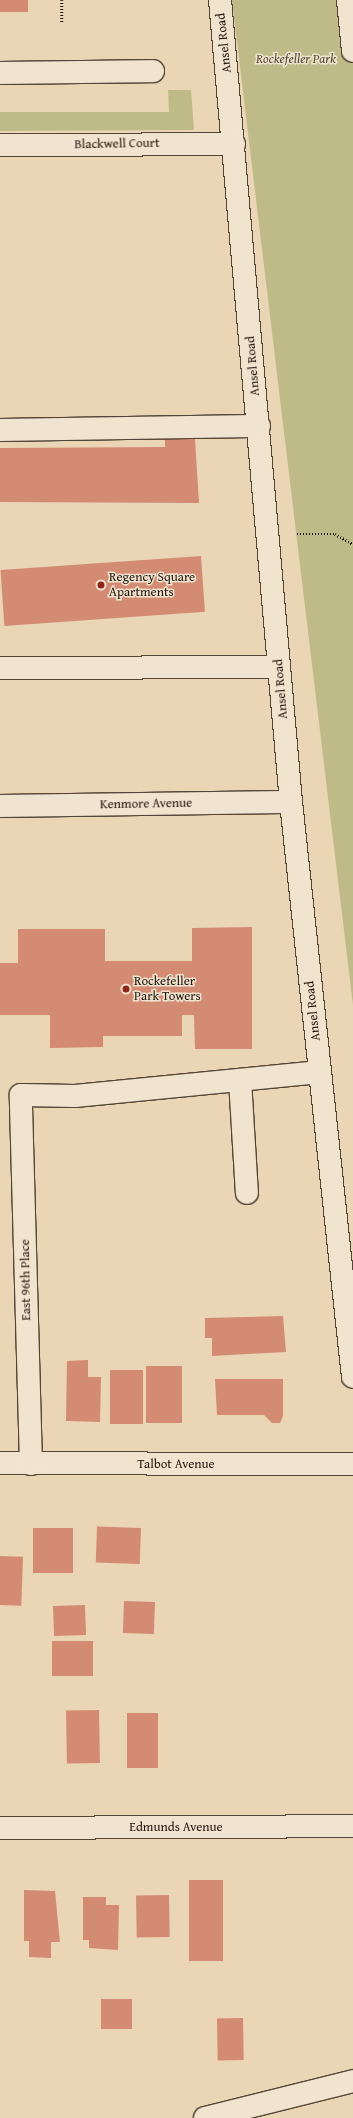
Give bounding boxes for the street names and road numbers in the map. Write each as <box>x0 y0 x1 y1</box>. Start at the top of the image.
street label: Ansel Road <box>213 12 235 74</box>
street label: Blackwell Court <box>74 135 160 153</box>
street label: Ansel Road <box>243 335 263 397</box>
street label: Ansel Road <box>271 658 291 720</box>
street label: Kenmore Avenue <box>100 795 192 813</box>
street label: Ansel Road <box>302 980 324 1042</box>
street label: East 96th Place <box>17 1239 35 1321</box>
street label: Talbot Avenue <box>137 1456 215 1472</box>
street label: Edmunds Avenue <box>129 1819 223 1835</box>

